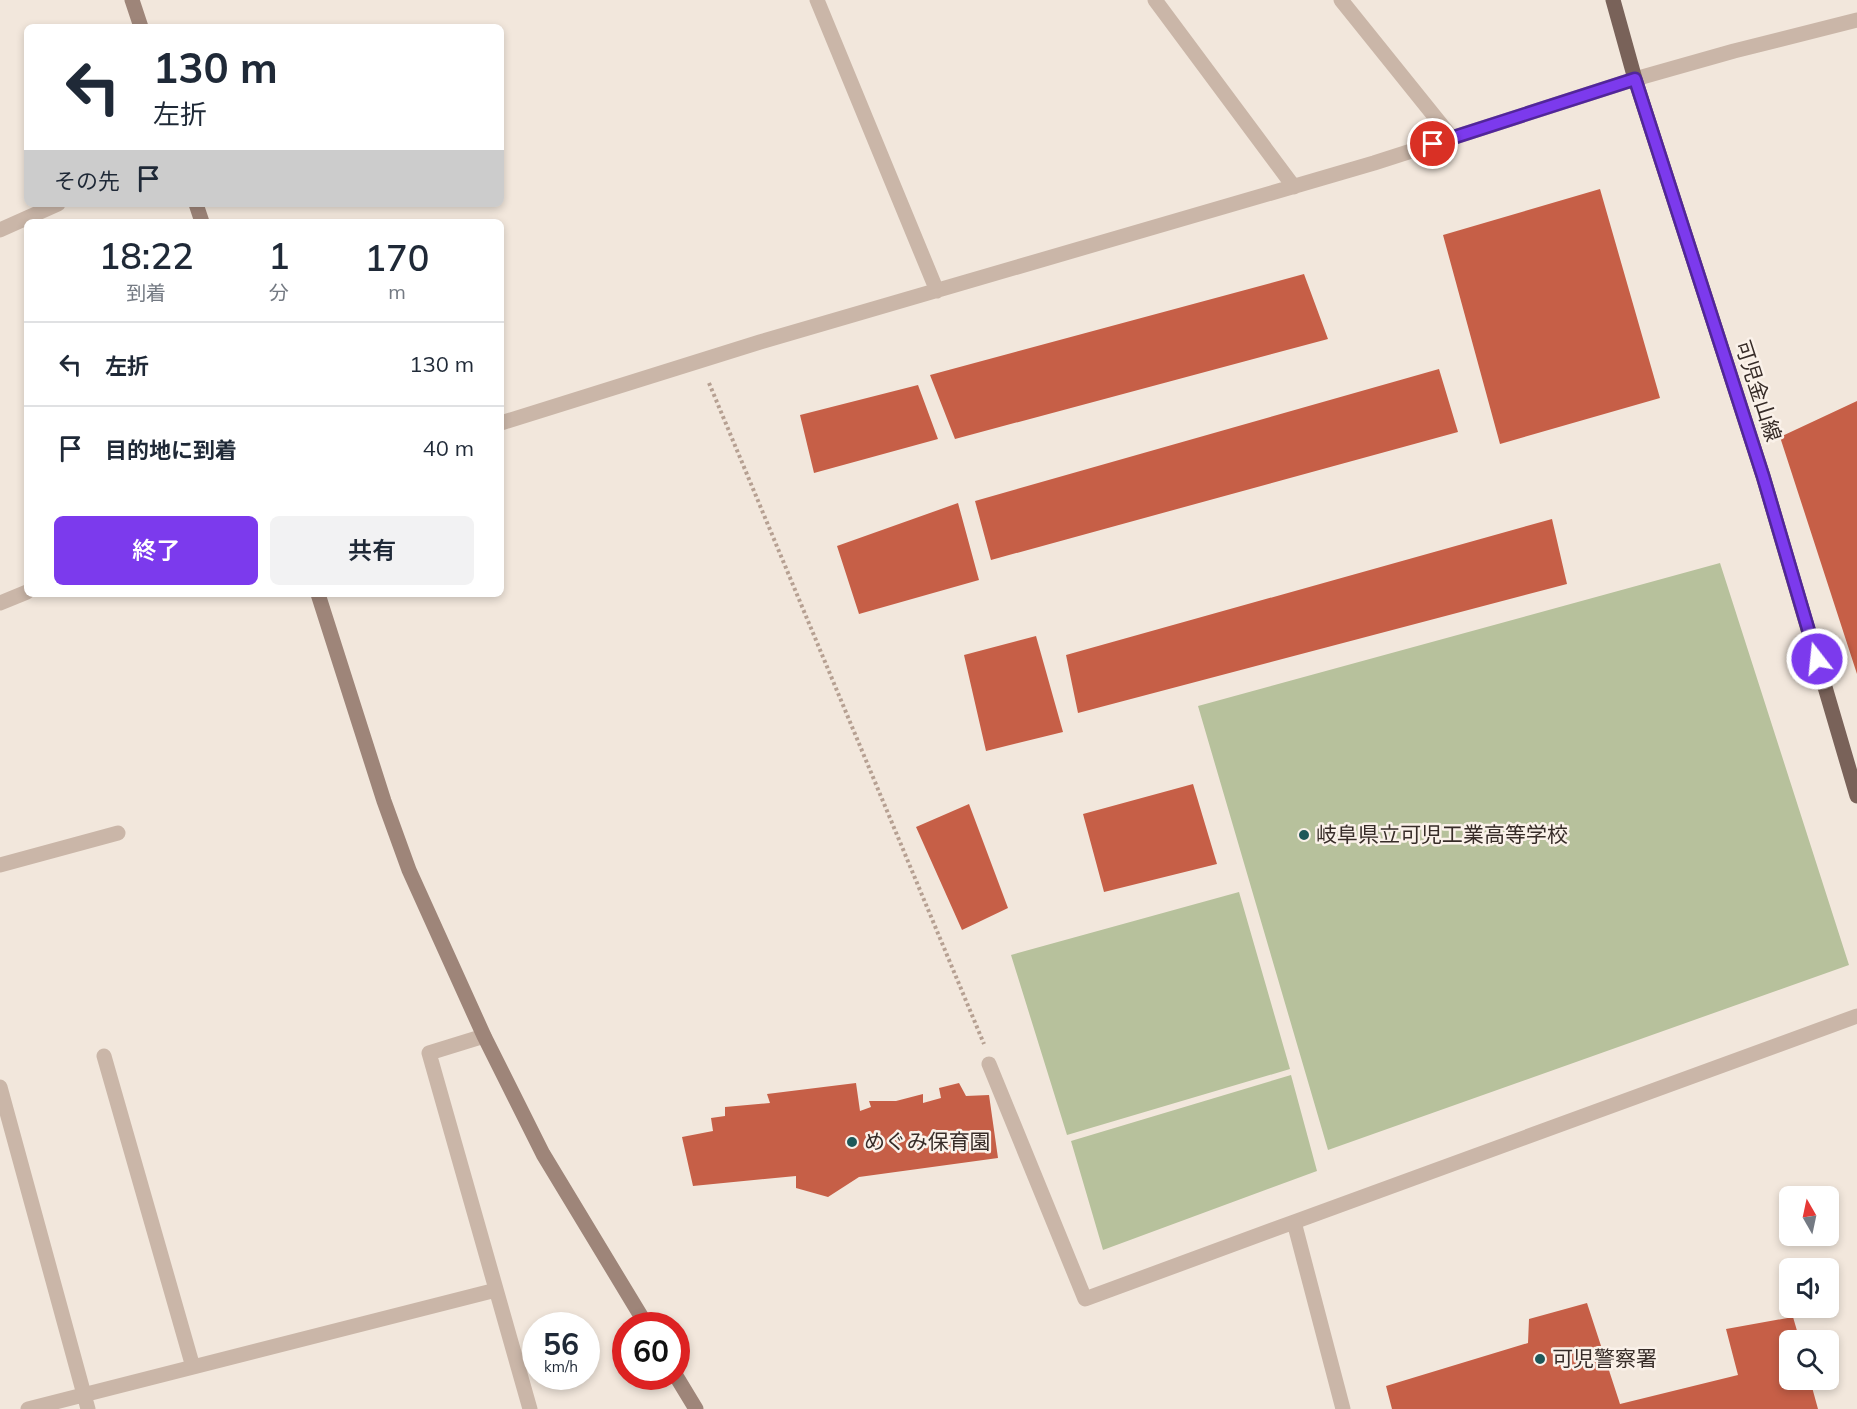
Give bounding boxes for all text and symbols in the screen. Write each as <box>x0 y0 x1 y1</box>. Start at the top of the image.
text: 130 m <box>153 41 278 94</box>
icon: left <box>54 48 132 126</box>
text: 左折 <box>153 97 207 131</box>
pin <box>1407 118 1458 169</box>
icon: arrive <box>1416 127 1449 160</box>
icon: arrive <box>132 162 165 195</box>
text: その先 <box>54 167 120 195</box>
text: 18:22 <box>99 233 194 278</box>
text: 1 <box>268 233 290 278</box>
text: 170 <box>365 235 429 280</box>
text: m <box>388 279 406 304</box>
text: 到着 <box>126 280 166 305</box>
text: 分 <box>269 280 289 305</box>
street label: 可児金山線 <box>1730 337 1788 445</box>
icon: left <box>54 348 87 381</box>
text: 130 m <box>409 350 474 378</box>
text: 左折 <box>105 352 149 380</box>
icon: arrive <box>54 432 87 465</box>
text: 40 m <box>423 434 474 462</box>
text: 目的地に到着 <box>105 436 237 464</box>
button: 終了 <box>54 516 258 585</box>
button: 共有 <box>270 516 474 585</box>
position arrow <box>1785 627 1849 691</box>
place label: 岐阜県立可児工業高等学校 <box>1316 821 1568 847</box>
marker: 岐阜県立可児工業高等学校 <box>1297 828 1311 842</box>
place label: めぐみ保育園 <box>864 1128 991 1154</box>
marker: めぐみ保育園 <box>845 1135 859 1149</box>
north arrow <box>1779 1186 1839 1246</box>
map controls <box>1779 1186 1839 1390</box>
button: sound <box>1779 1258 1839 1318</box>
speed limit sign: 60 <box>612 1312 690 1390</box>
text: 56 <box>543 1325 579 1363</box>
button: search <box>1779 1330 1839 1390</box>
place label: 可児警察署 <box>1552 1345 1657 1371</box>
marker: 可児警察署 <box>1533 1352 1547 1366</box>
text: km/h <box>544 1357 578 1376</box>

